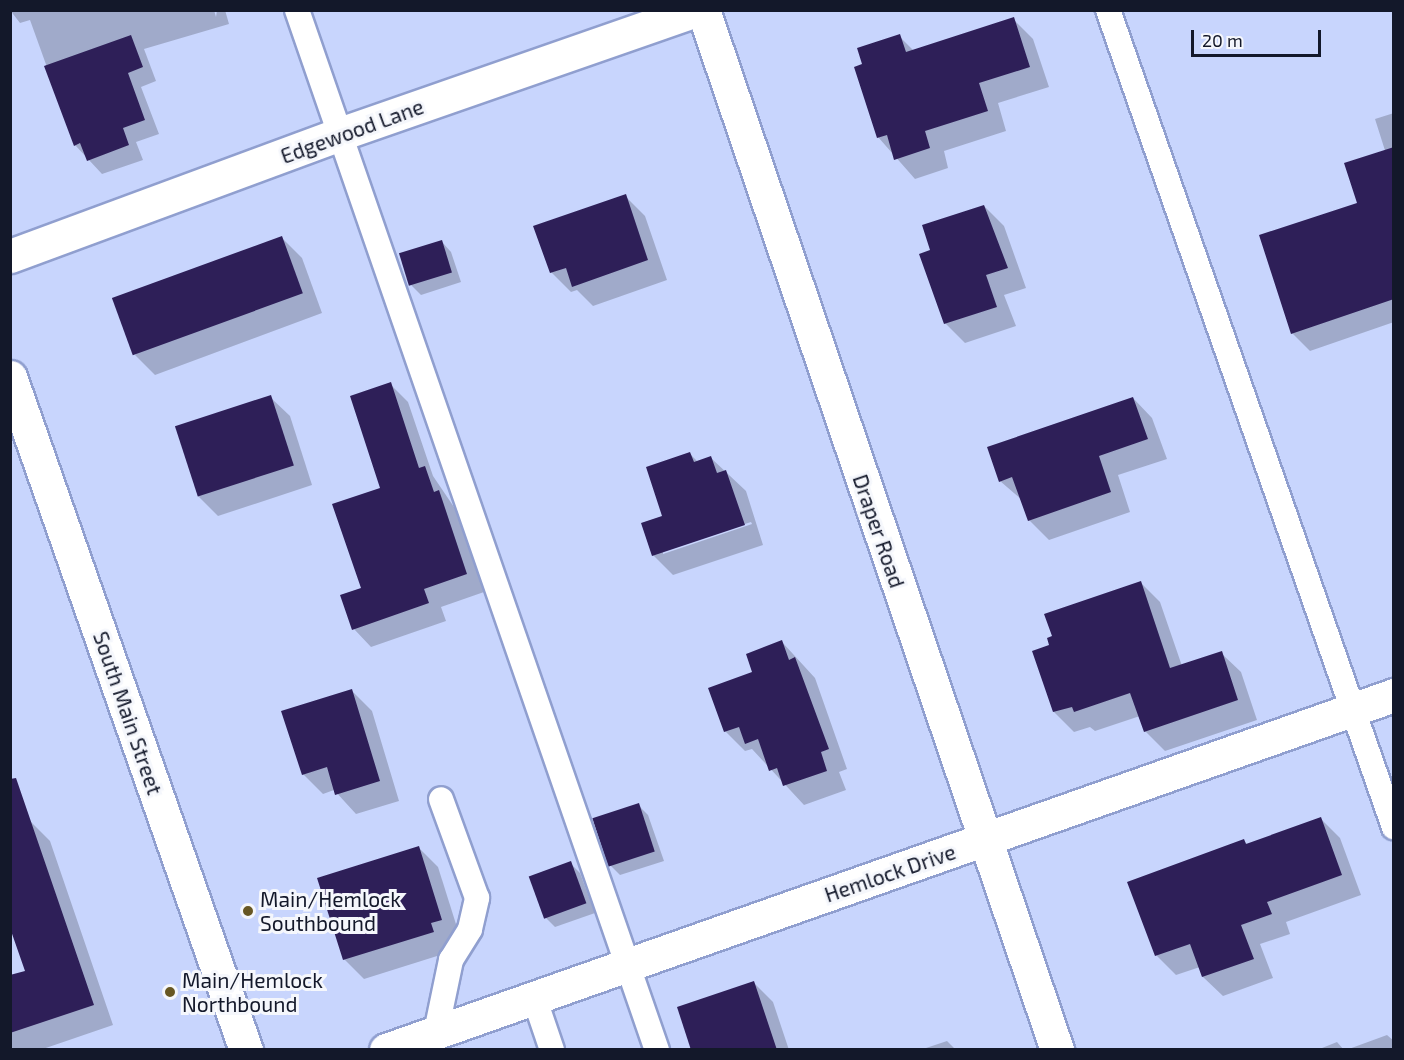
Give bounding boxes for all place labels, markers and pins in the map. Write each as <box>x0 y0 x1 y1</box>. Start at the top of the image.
place label: Main/Hemlock Southbound <box>260 886 401 936</box>
marker: Main/Hemlock Southbound <box>241 904 255 918</box>
place label: Main/Hemlock Northbound <box>182 967 323 1017</box>
marker: Main/Hemlock Northbound <box>163 985 177 999</box>

